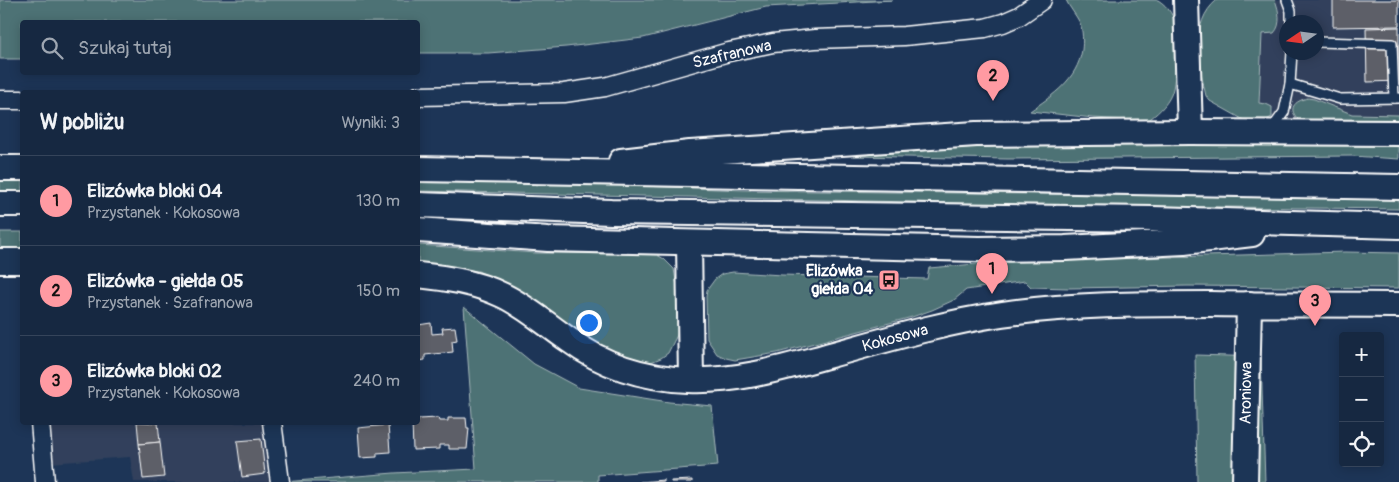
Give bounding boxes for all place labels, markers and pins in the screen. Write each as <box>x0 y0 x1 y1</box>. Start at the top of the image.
pin: 2 <box>977 60 1009 101</box>
pin: 1 <box>976 253 1008 294</box>
place label: Elizówka - giełda 04 <box>806 261 874 299</box>
bus stop icon: Elizówka - giełda 04 <box>877 268 901 292</box>
pin: 3 <box>1299 285 1331 326</box>

